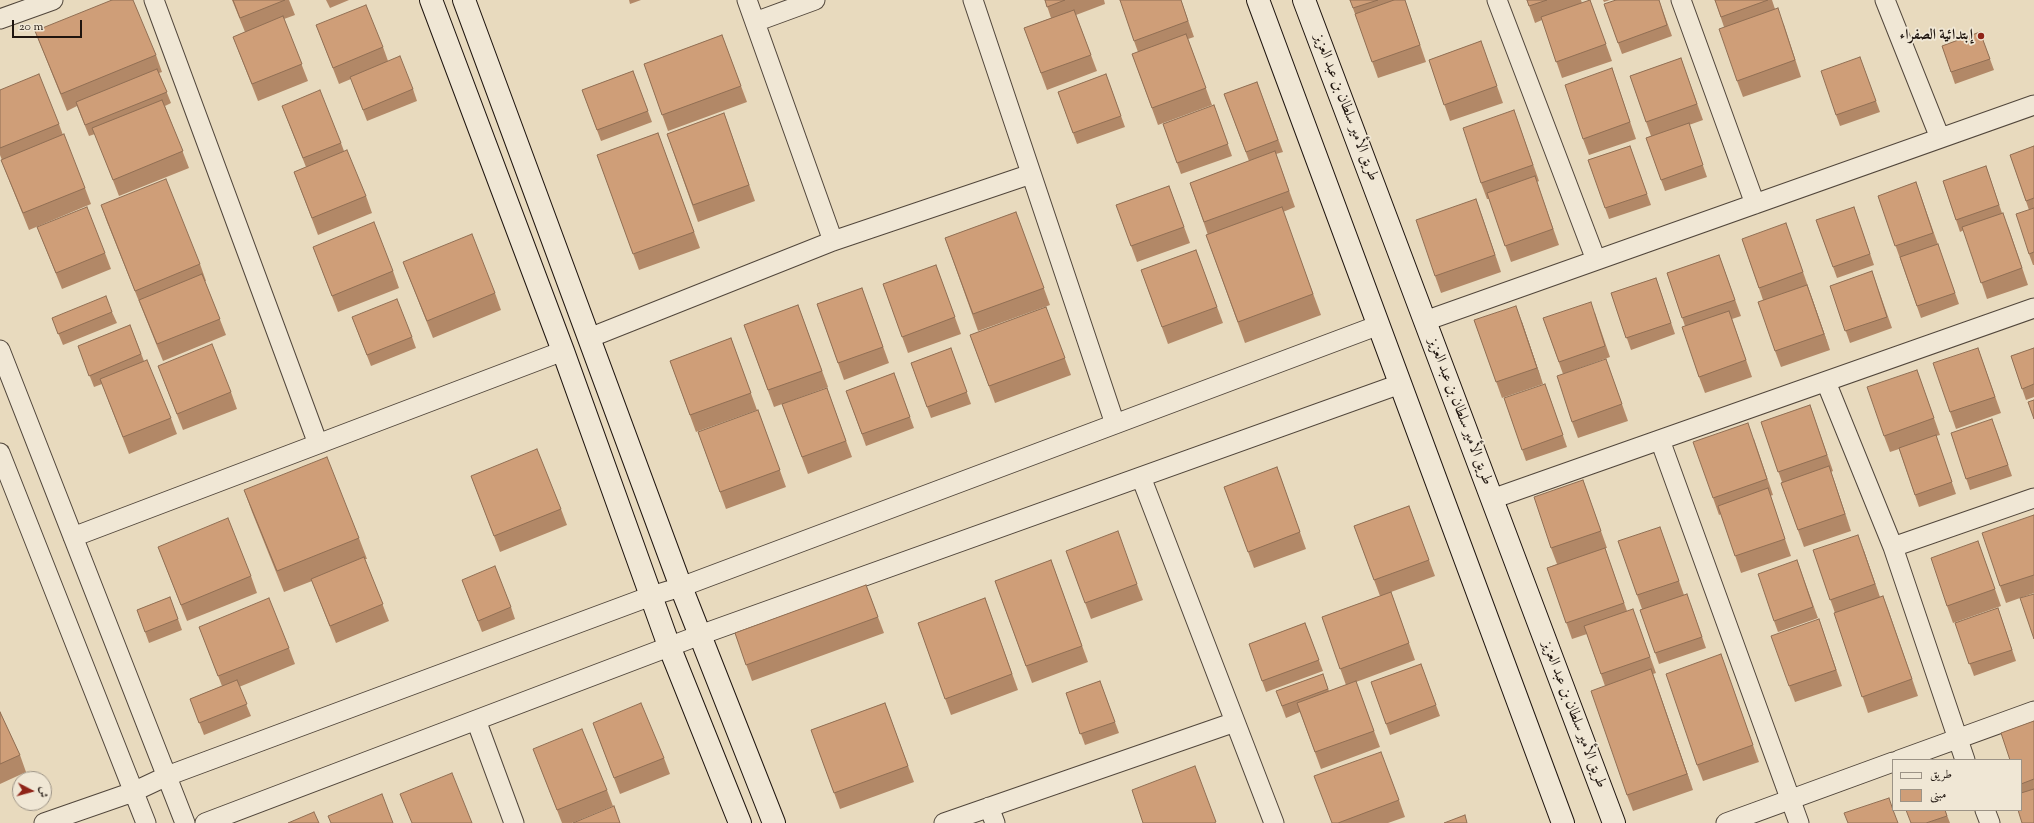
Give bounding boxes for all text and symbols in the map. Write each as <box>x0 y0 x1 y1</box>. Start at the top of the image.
scale bar <box>14 12 84 38</box>
text: 20 m <box>19 18 43 36</box>
place label: إبتدائية الصفراء <box>1900 27 1973 45</box>
marker: إبتدائية الصفراء <box>1976 31 1986 41</box>
street label: طريق الأمير سلطان بن عبد العزيز <box>1309 32 1381 184</box>
street label: طريق الأمير سلطان بن عبد العزيز <box>1423 336 1495 488</box>
street label: طريق الأمير سلطان بن عبد العزيز <box>1537 639 1609 791</box>
legend <box>1892 759 2022 811</box>
text: طريق <box>1930 766 1952 784</box>
north arrow <box>12 771 52 811</box>
text: ش <box>34 786 51 798</box>
text: مبنى <box>1930 786 1946 804</box>

